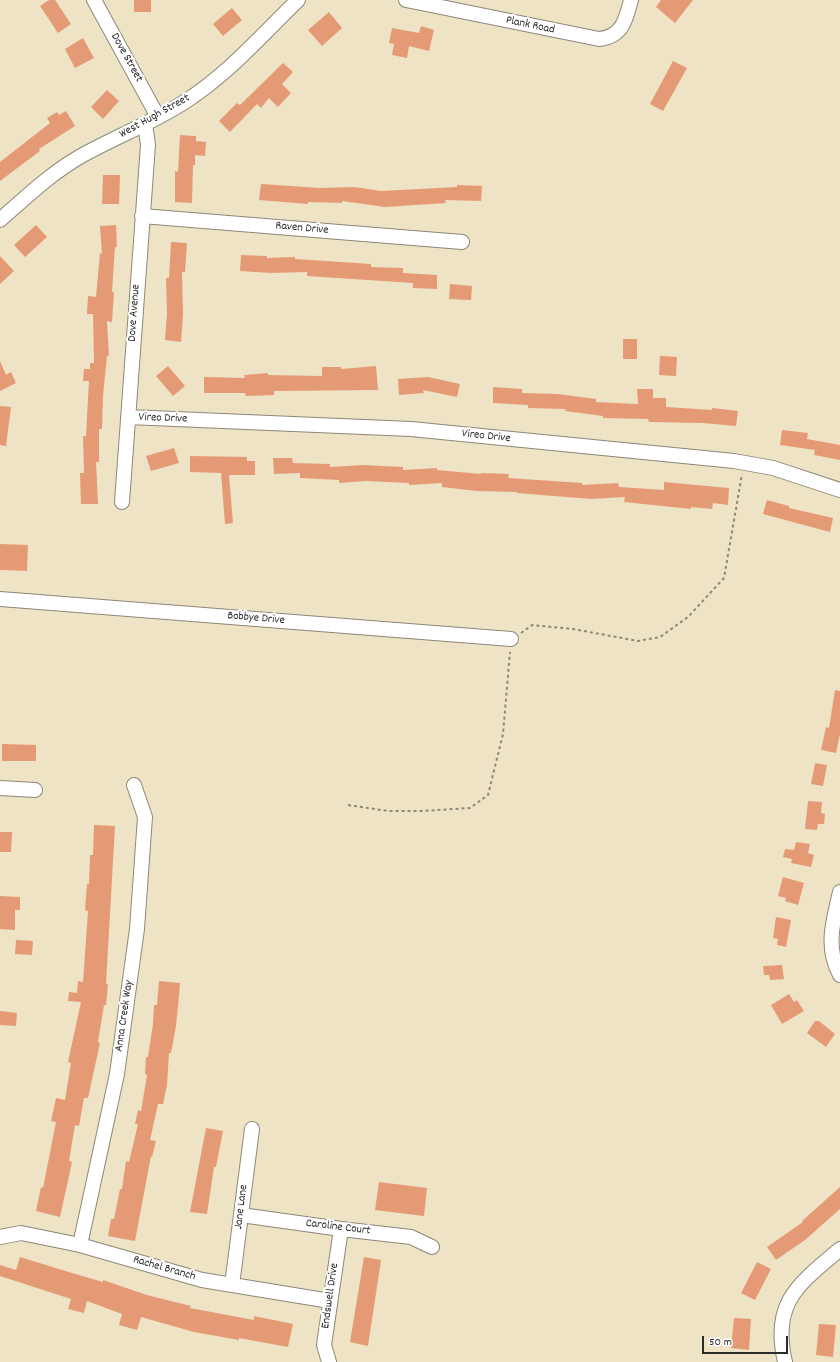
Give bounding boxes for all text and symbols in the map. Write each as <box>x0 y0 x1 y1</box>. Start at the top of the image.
street label: Plank Road <box>504 14 556 38</box>
street label: Dove Street <box>107 31 145 85</box>
street label: West Hugh Street <box>117 92 193 142</box>
street label: Raven Drive <box>275 220 329 238</box>
street label: Dove Avenue <box>126 284 144 342</box>
street label: Vireo Drive <box>138 411 188 427</box>
street label: Vireo Drive <box>461 427 511 447</box>
street label: Bobbye Drive <box>227 609 285 629</box>
street label: Anna Creek Way <box>113 979 137 1053</box>
street label: Jane Lane <box>232 1184 252 1230</box>
street label: Caroline Court <box>305 1217 371 1239</box>
street label: Rachel Branch <box>131 1253 197 1285</box>
street label: Endswell Drive <box>319 1262 343 1330</box>
scale bar <box>704 1328 790 1354</box>
text: 50 m <box>709 1334 732 1351</box>

